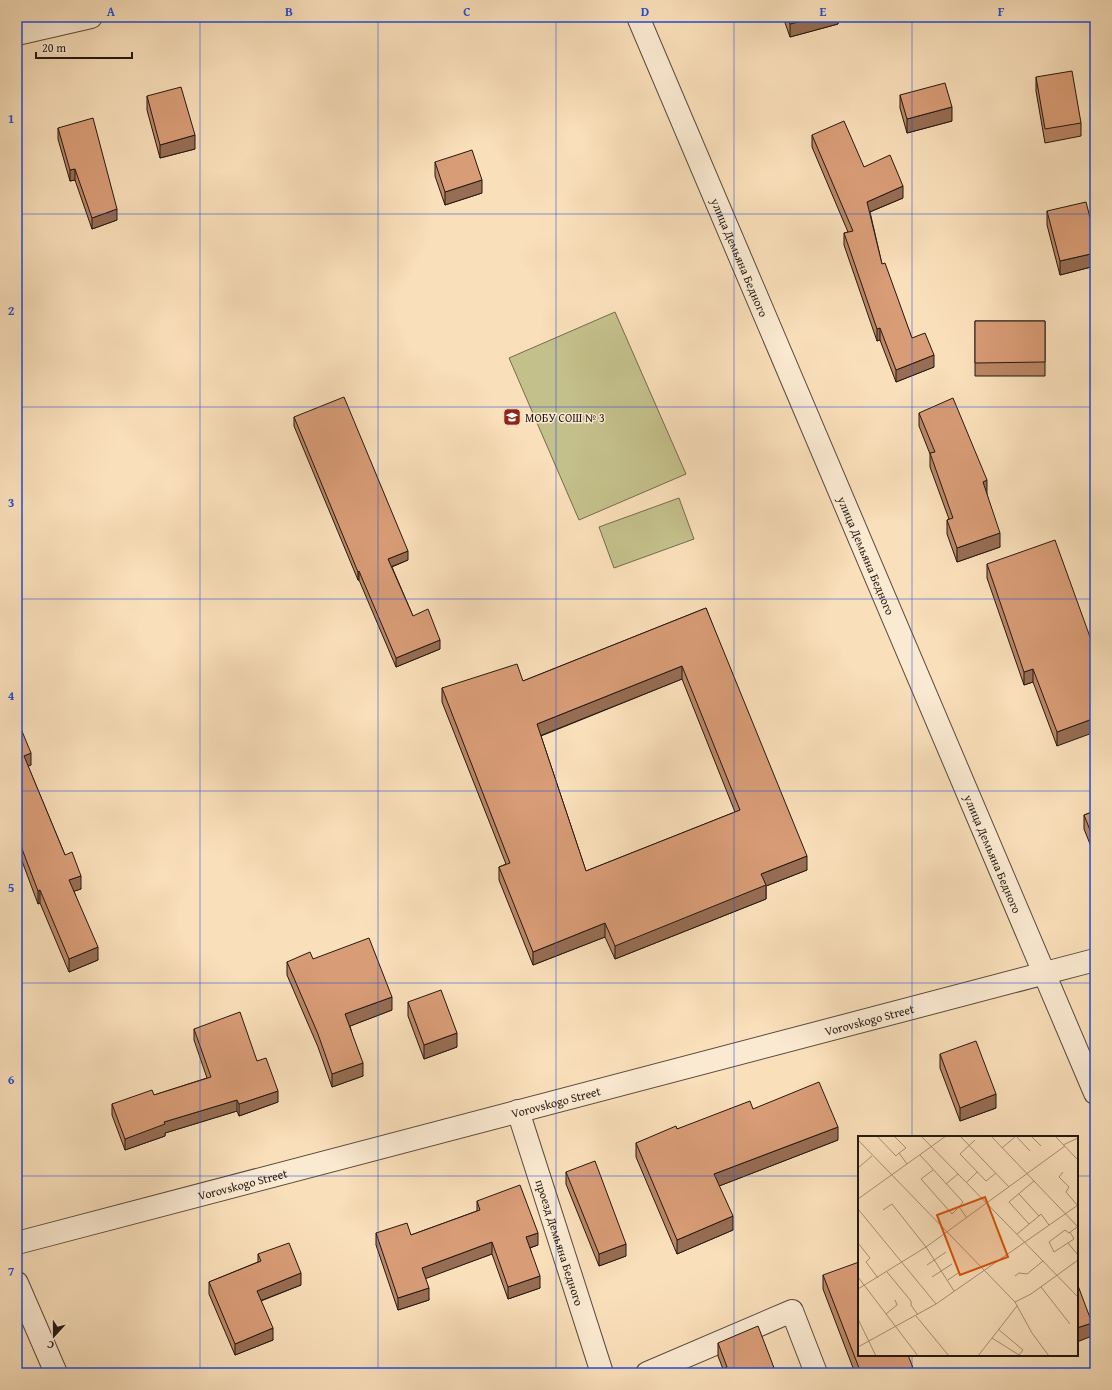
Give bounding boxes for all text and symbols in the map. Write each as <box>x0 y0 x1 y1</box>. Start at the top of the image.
text: A <box>107 2 116 21</box>
text: B <box>285 2 293 21</box>
text: C <box>463 2 471 21</box>
text: D <box>641 2 649 21</box>
text: E <box>820 2 827 21</box>
text: F <box>998 2 1005 21</box>
scale bar <box>36 34 132 60</box>
text: 20 m <box>42 39 66 56</box>
text: 1 <box>8 109 14 128</box>
street label: улица Демьяна Бедного <box>707 194 773 319</box>
text: 2 <box>8 301 15 320</box>
school or university icon: МОБУ СОШ № 3 <box>502 407 522 427</box>
place label: МОБУ СОШ № 3 <box>525 409 605 426</box>
text: 3 <box>8 493 14 512</box>
street label: улица Демьяна Бедного <box>834 493 899 617</box>
text: 4 <box>8 686 15 705</box>
street label: улица Демьяна Бедного <box>960 791 1026 916</box>
text: 5 <box>8 878 15 897</box>
street label: Vorovskogo Street <box>823 999 916 1039</box>
text: 6 <box>8 1070 15 1089</box>
street label: Vorovskogo Street <box>509 1081 603 1121</box>
inset map <box>858 1136 1078 1356</box>
street label: Vorovskogo Street <box>196 1164 290 1204</box>
street label: проезд Демьяна Бедного <box>532 1177 588 1308</box>
text: 7 <box>8 1262 15 1281</box>
north arrow <box>34 1316 74 1356</box>
text: С <box>45 1337 56 1354</box>

